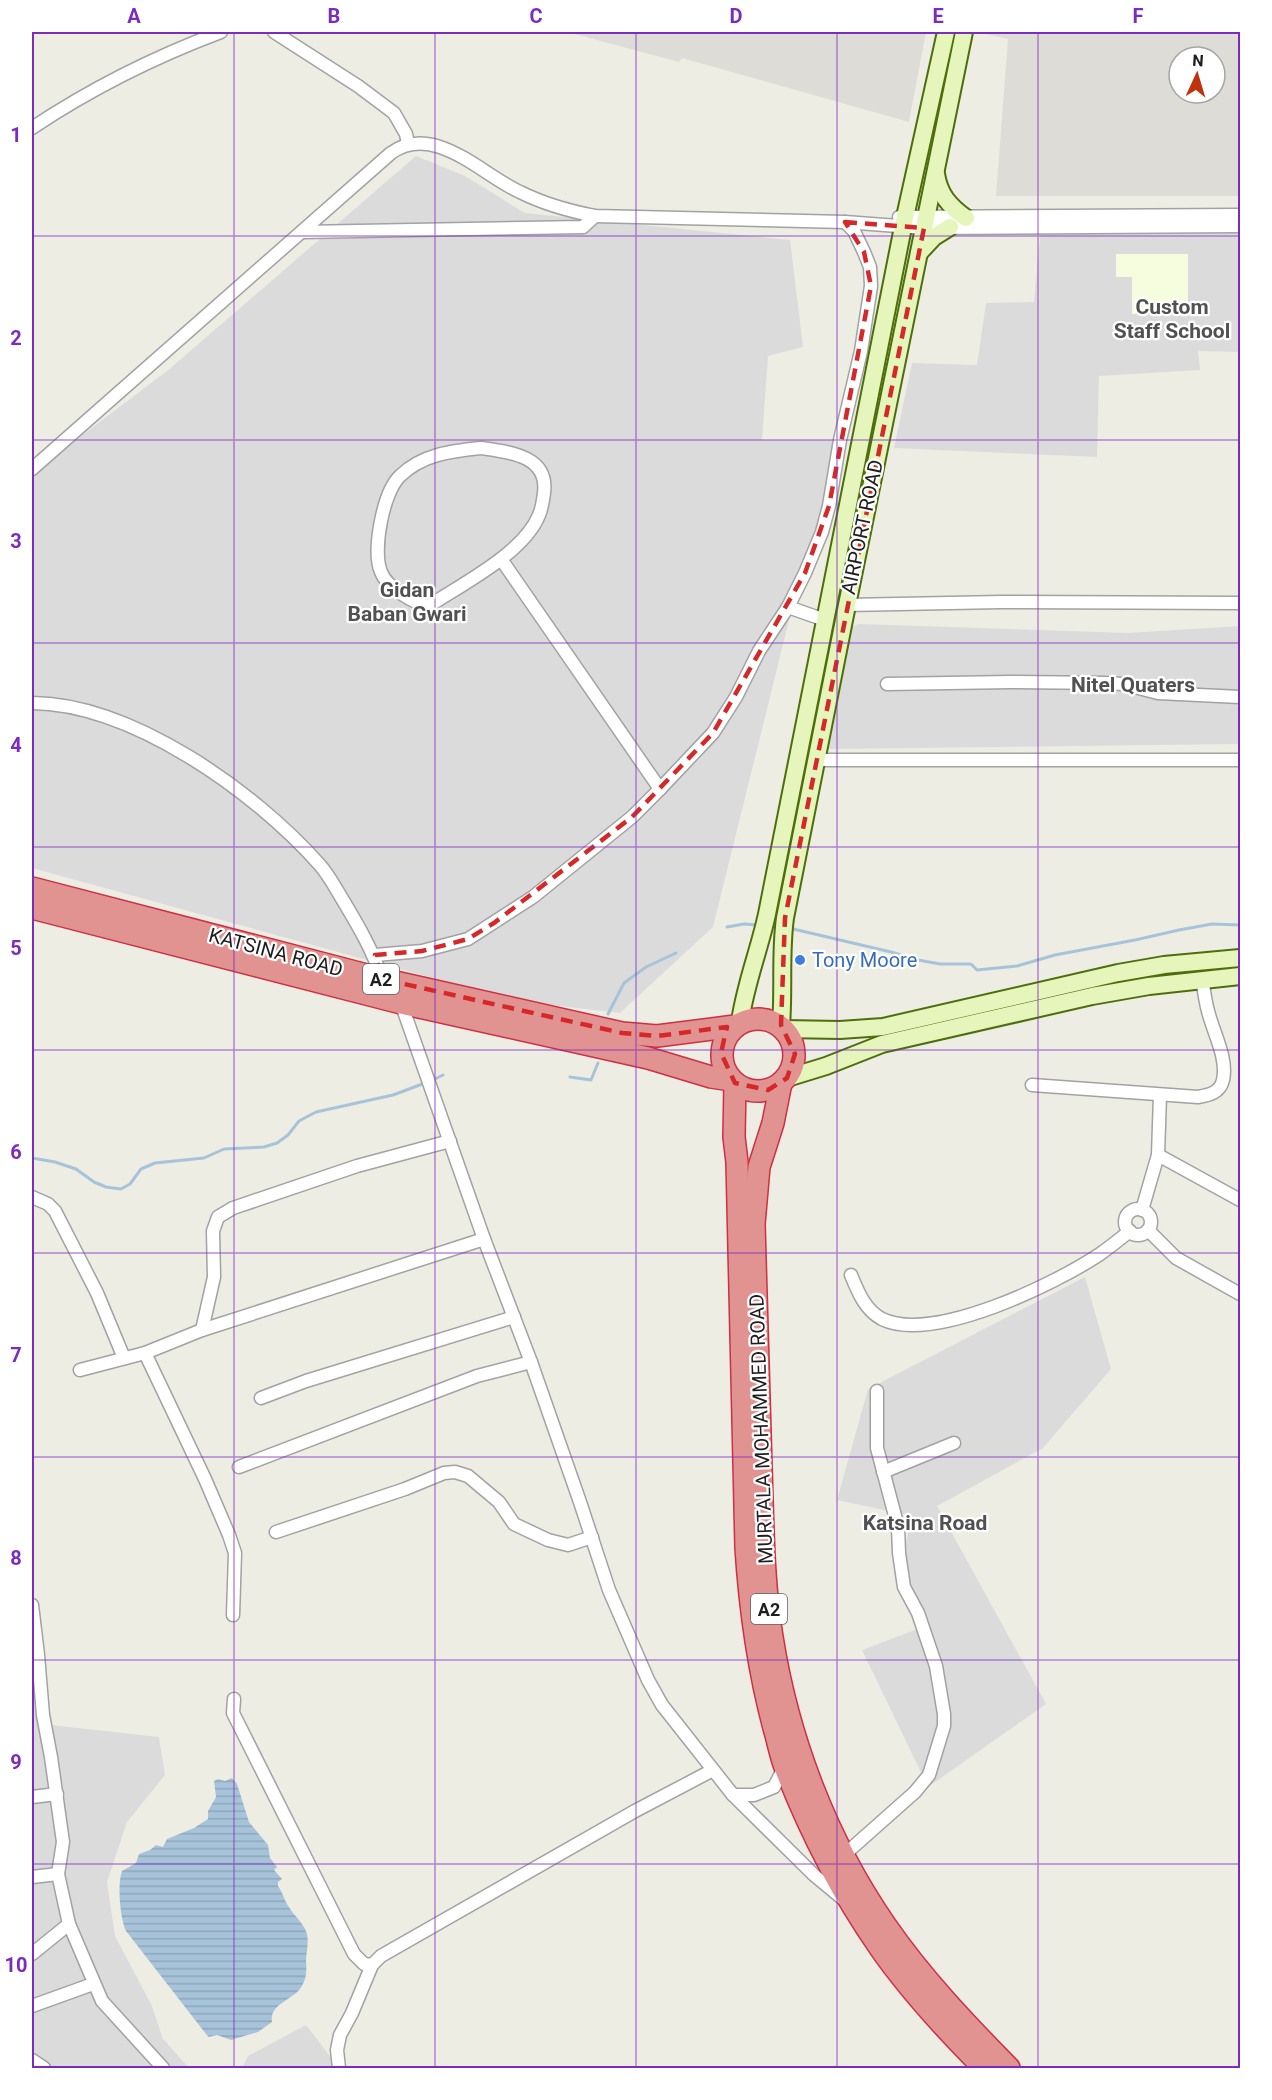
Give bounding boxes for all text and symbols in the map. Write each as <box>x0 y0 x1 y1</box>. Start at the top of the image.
text: A <box>127 4 141 28</box>
text: B <box>328 4 340 28</box>
text: C <box>529 4 543 28</box>
text: D <box>730 4 743 28</box>
text: E <box>932 4 944 28</box>
text: F <box>1133 4 1144 28</box>
north arrow <box>1167 45 1227 105</box>
text: N <box>1192 51 1204 70</box>
text: 1 <box>10 123 22 147</box>
district label: Custom Staff School <box>1114 295 1230 343</box>
text: 2 <box>10 326 22 350</box>
street label: AIRPORT ROAD <box>836 457 888 597</box>
text: 3 <box>10 529 22 553</box>
district label: Gidan Baban Gwari <box>348 578 466 626</box>
district label: Nitel Quaters <box>1071 673 1195 697</box>
text: 4 <box>10 733 22 757</box>
street label: KATSINA ROAD <box>206 923 346 981</box>
text: 5 <box>10 936 22 960</box>
place label: Tony Moore <box>812 948 917 972</box>
marker: Tony Moore <box>793 953 807 967</box>
road number: A2 <box>363 964 399 994</box>
text: 6 <box>10 1140 22 1164</box>
street label: MURTALA MOHAMMED ROAD <box>744 1294 778 1564</box>
text: 7 <box>10 1343 22 1367</box>
district label: Katsina Road <box>863 1511 987 1535</box>
text: 8 <box>10 1546 22 1570</box>
road number: A2 <box>751 1594 787 1624</box>
text: 9 <box>10 1750 22 1774</box>
text: 10 <box>5 1953 27 1977</box>

